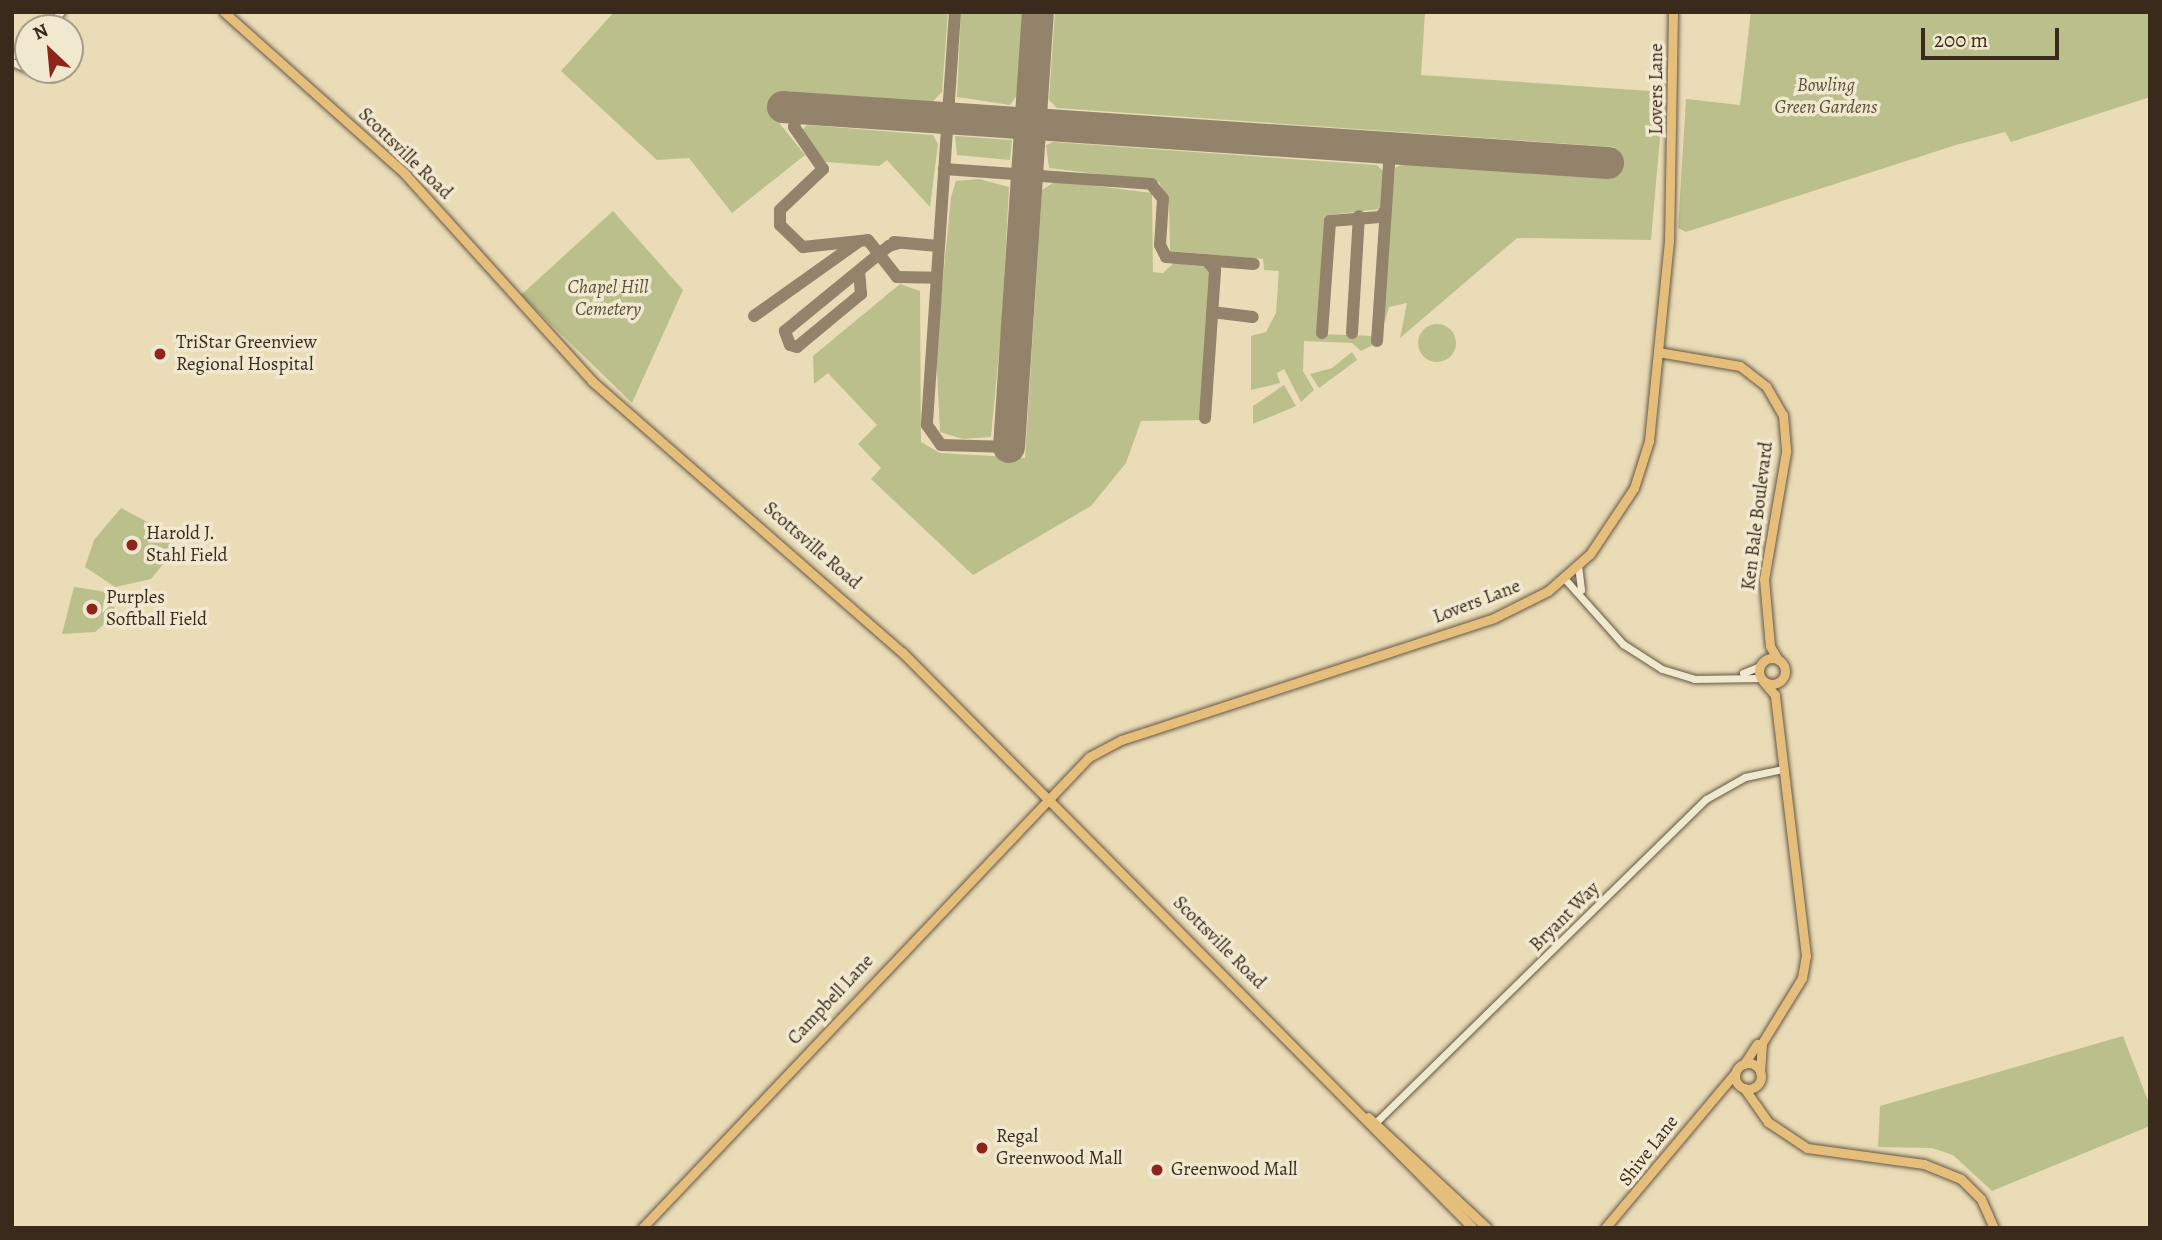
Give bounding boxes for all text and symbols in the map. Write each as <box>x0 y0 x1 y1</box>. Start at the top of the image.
north arrow <box>14 14 84 84</box>
scale bar <box>1924 14 2062 58</box>
text: N <box>29 17 53 47</box>
text: 200 m <box>1934 26 1988 54</box>
street label: Lovers Lane <box>1646 43 1668 135</box>
park label: Bowling Green Gardens <box>1775 75 1877 119</box>
street label: Scottsville Road <box>353 103 457 205</box>
park label: Chapel Hill Cemetery <box>567 277 649 321</box>
place label: TriStar Greenview Regional Hospital <box>176 332 317 376</box>
marker: TriStar Greenview Regional Hospital <box>150 344 170 364</box>
street label: Ken Bale Boulevard <box>1738 440 1778 592</box>
street label: Scottsville Road <box>758 497 866 595</box>
place label: Harold J. Stahl Field <box>146 523 228 567</box>
marker: Harold J. Stahl Field <box>124 537 140 553</box>
street label: Lovers Lane <box>1430 575 1524 629</box>
place label: Purples Softball Field <box>106 587 207 631</box>
marker: Purples Softball Field <box>84 601 100 617</box>
street label: Bryant Way <box>1525 877 1605 957</box>
street label: Scottsville Road <box>1168 892 1270 994</box>
street label: Campbell Lane <box>783 950 879 1050</box>
street label: Shive Lane <box>1614 1111 1684 1191</box>
place label: Regal Greenwood Mall <box>996 1126 1122 1170</box>
marker: Regal Greenwood Mall <box>974 1140 990 1156</box>
place label: Greenwood Mall <box>1171 1159 1297 1181</box>
marker: Greenwood Mall <box>1149 1162 1165 1178</box>

